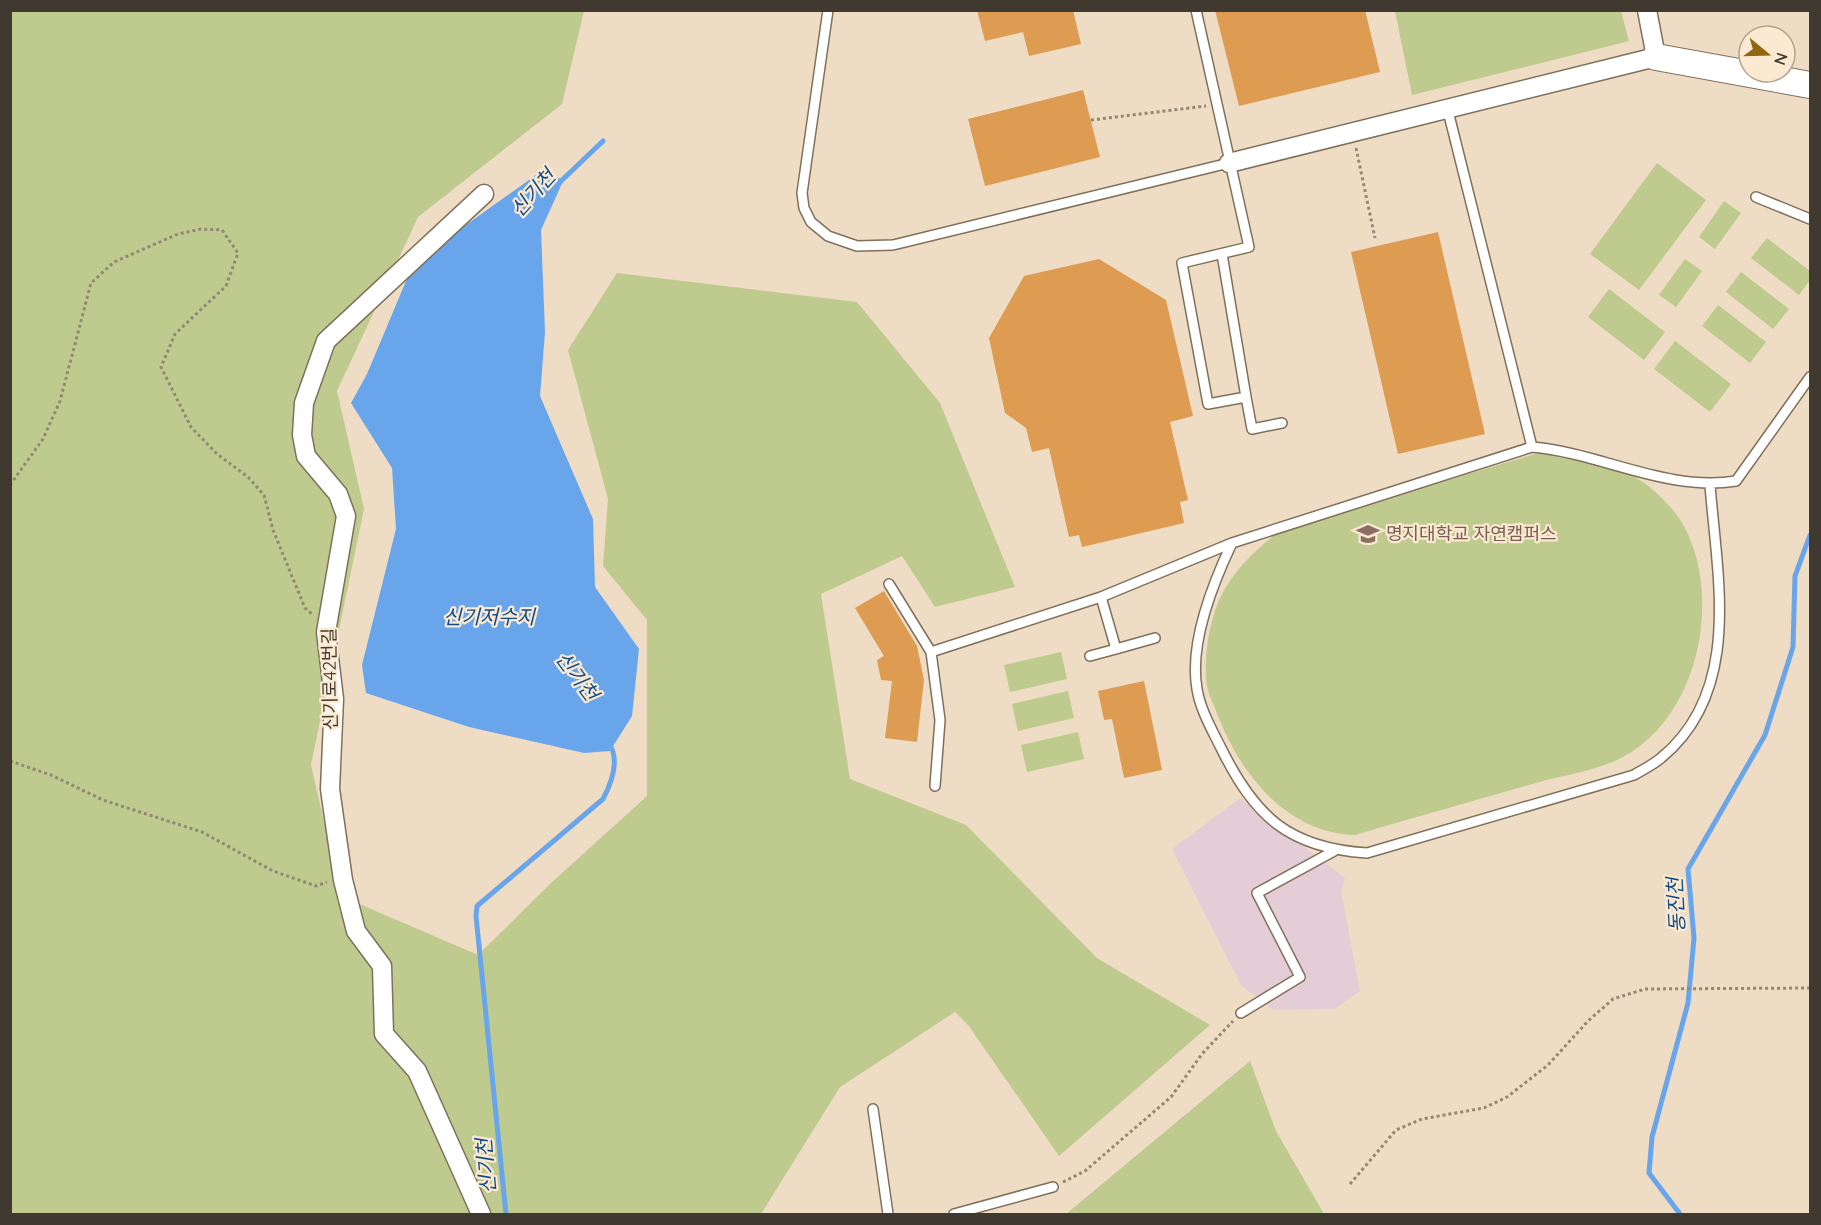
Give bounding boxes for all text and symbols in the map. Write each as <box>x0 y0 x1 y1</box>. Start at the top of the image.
north arrow <box>1737 24 1797 84</box>
text: N <box>1770 50 1793 68</box>
water label: 신기천 <box>505 162 562 222</box>
school or university icon: 명지대학교 자연캠퍼스 <box>1355 521 1381 547</box>
place label: 명지대학교 자연캠퍼스 <box>1386 522 1557 545</box>
water label: 신기저수지 <box>443 604 537 629</box>
street label: 신기로42번길 <box>317 628 342 730</box>
water label: 신기천 <box>551 646 606 707</box>
water label: 동진천 <box>1661 874 1689 933</box>
water label: 신기천 <box>470 1135 500 1195</box>

